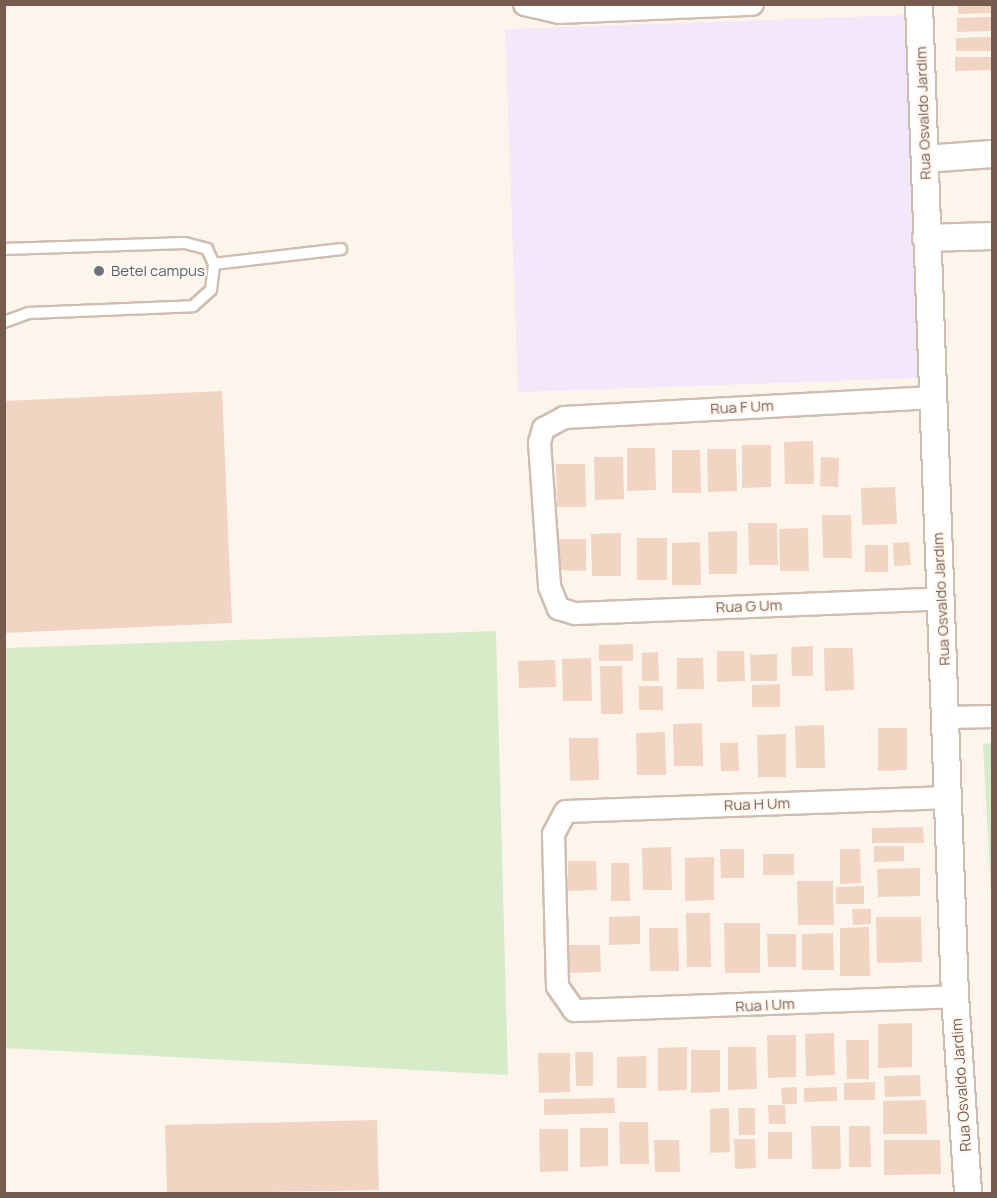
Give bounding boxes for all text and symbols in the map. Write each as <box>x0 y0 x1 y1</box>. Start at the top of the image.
street label: Rua Osvaldo Jardim <box>912 46 934 180</box>
place label: Betel campus <box>111 262 205 280</box>
marker: Betel campus <box>92 264 106 278</box>
street label: Rua F Um <box>710 396 774 418</box>
street label: Rua Osvaldo Jardim <box>929 532 953 666</box>
street label: Rua G Um <box>715 596 783 616</box>
street label: Rua H Um <box>724 794 790 814</box>
street label: Rua I Um <box>735 994 795 1016</box>
street label: Rua Osvaldo Jardim <box>947 1018 975 1152</box>

